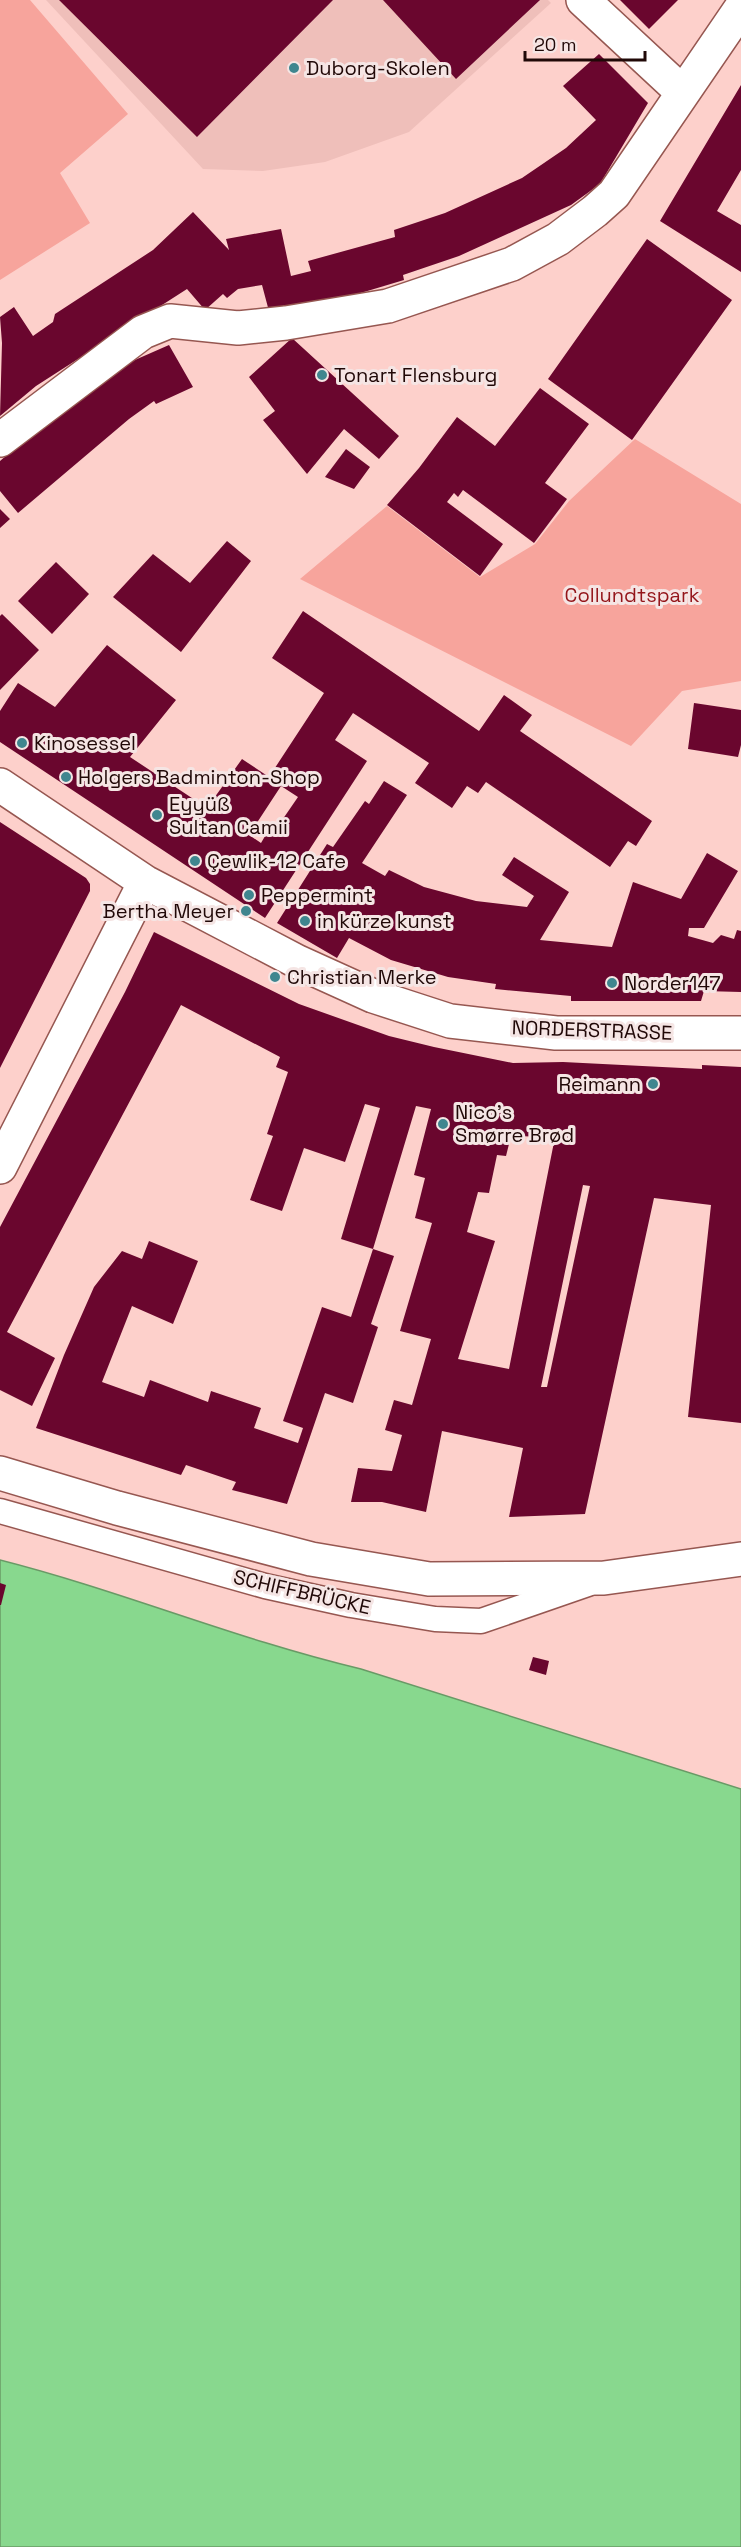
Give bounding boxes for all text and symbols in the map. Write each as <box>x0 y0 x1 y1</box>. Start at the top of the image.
scale bar <box>525 24 645 62</box>
text: 20 m <box>534 33 577 56</box>
place label: Duborg-Skolen <box>306 55 450 81</box>
marker: Duborg-Skolen <box>287 61 301 75</box>
place label: Tonart Flensburg <box>334 362 497 388</box>
marker: Tonart Flensburg <box>315 368 329 382</box>
park label: Collundtspark <box>565 582 700 608</box>
place label: Kinosessel <box>34 730 136 756</box>
marker: Kinosessel <box>15 736 29 750</box>
place label: Holgers Badminton-Shop <box>78 764 320 790</box>
marker: Holgers Badminton-Shop <box>59 770 73 784</box>
place label: Eyyüß Sultan Camii <box>169 791 288 840</box>
marker: Eyyüß Sultan Camii <box>150 808 164 822</box>
place label: Çewlik-12 Cafe <box>207 848 346 874</box>
marker: Çewlik-12 Cafe <box>188 854 202 868</box>
place label: Peppermint <box>261 882 373 908</box>
marker: Peppermint <box>242 888 256 902</box>
place label: Bertha Meyer <box>103 898 234 924</box>
marker: Bertha Meyer <box>239 904 253 918</box>
place label: in kürze kunst <box>317 908 452 934</box>
marker: in kürze kunst <box>298 914 312 928</box>
place label: Christian Merke <box>287 964 437 990</box>
marker: Christian Merke <box>268 970 282 984</box>
place label: Norder147 <box>624 970 721 996</box>
marker: Norder147 <box>605 976 619 990</box>
street label: NORDERSTRASSE <box>511 1014 673 1046</box>
place label: Reimann <box>558 1071 641 1097</box>
marker: Reimann <box>646 1077 660 1091</box>
place label: Nico's Smørre Brød <box>455 1099 574 1148</box>
marker: Nico's Smørre Brød <box>436 1117 450 1131</box>
street label: SCHIFFBRÜCKE <box>231 1564 373 1620</box>

